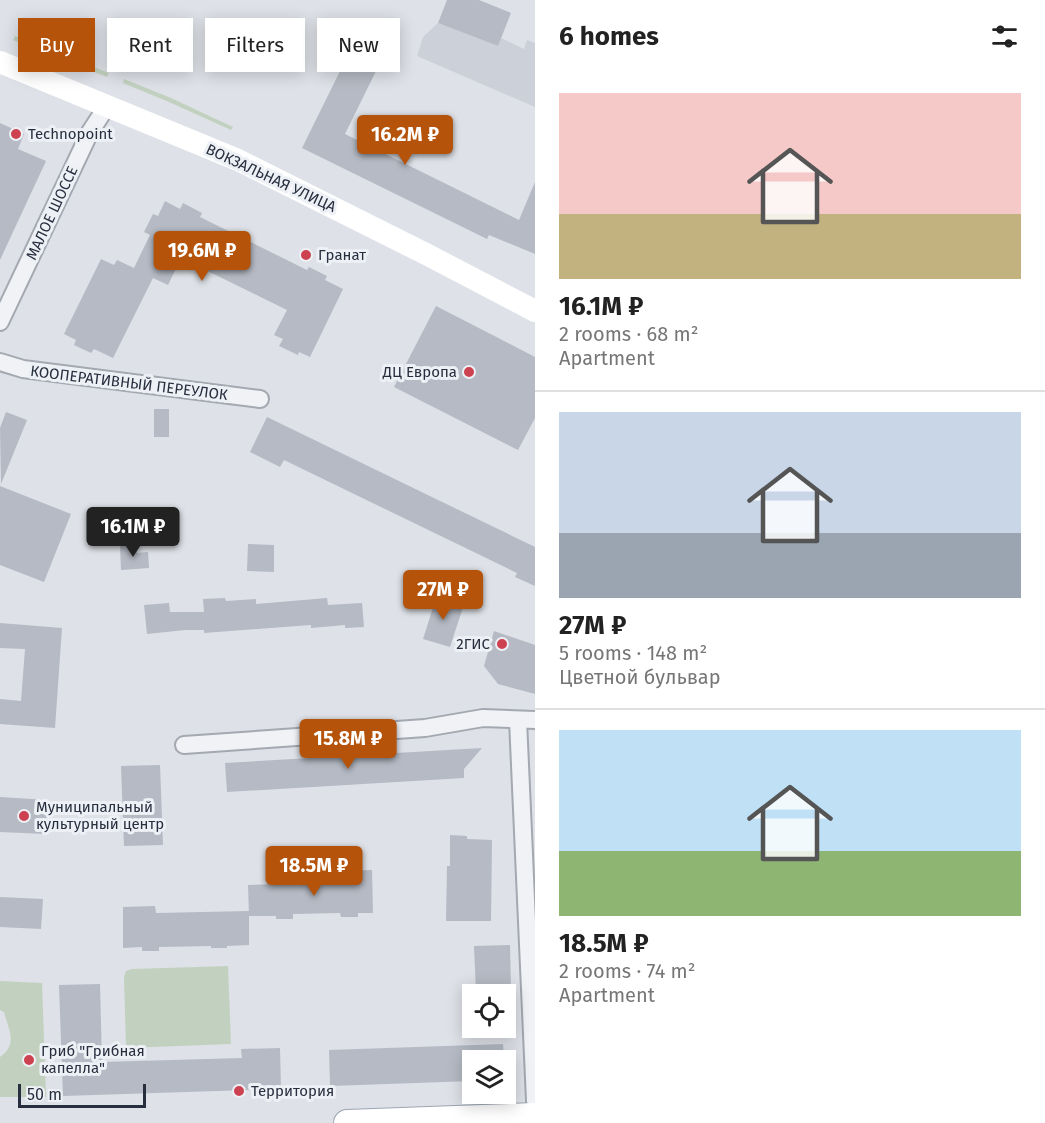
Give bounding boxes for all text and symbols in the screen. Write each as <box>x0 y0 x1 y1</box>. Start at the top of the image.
chip: Buy <box>18 18 95 72</box>
chip: Rent <box>107 18 193 72</box>
chip: Filters <box>205 18 305 72</box>
chip: New <box>317 18 400 72</box>
icon: filters <box>988 20 1021 53</box>
text: 6 homes <box>559 21 659 52</box>
pin: 16.2M ₽ <box>350 115 460 166</box>
text: 16.2M ₽ <box>371 122 439 146</box>
place label: Technopoint <box>28 125 113 143</box>
marker: Technopoint <box>9 127 23 141</box>
icon: home <box>736 132 844 240</box>
street label: ВОКЗАЛЬНАЯ УЛИЦА <box>203 140 339 216</box>
street label: МАЛОЕ ШОССЕ <box>22 163 82 263</box>
pin: 19.6M ₽ <box>147 231 257 282</box>
text: 19.6M ₽ <box>168 238 236 262</box>
place label: Гранат <box>318 246 366 264</box>
marker: Гранат <box>299 248 313 262</box>
text: 16.1M ₽ <box>559 291 644 322</box>
text: 2 rooms · 68 m² <box>559 322 699 346</box>
text: Apartment <box>559 346 655 370</box>
street label: КООПЕРАТИВНЫЙ ПЕРЕУЛОК <box>29 362 229 404</box>
place label: ДЦ Европа <box>382 363 457 381</box>
marker: ДЦ Европа <box>462 365 476 379</box>
icon: home <box>736 451 844 559</box>
pin: 16.1M ₽ <box>78 507 188 558</box>
text: 16.1M ₽ <box>101 514 166 538</box>
pin: 27M ₽ <box>401 570 485 621</box>
text: 27M ₽ <box>417 577 469 601</box>
text: 27M ₽ <box>559 610 626 641</box>
place label: 2ГИС <box>456 635 491 653</box>
marker: 2ГИС <box>495 637 509 651</box>
text: 5 rooms · 148 m² <box>559 641 707 665</box>
text: Цветной бульвар <box>559 665 721 689</box>
pin: 15.8M ₽ <box>293 719 403 770</box>
text: 15.8M ₽ <box>314 726 382 750</box>
icon: home <box>736 769 844 877</box>
place label: Муниципальный культурный центр <box>36 798 164 833</box>
marker: Муниципальный культурный центр <box>17 809 31 823</box>
pin: 18.5M ₽ <box>259 846 369 897</box>
text: 18.5M ₽ <box>280 853 348 877</box>
text: 18.5M ₽ <box>559 928 649 959</box>
text: 2 rooms · 74 m² <box>559 959 696 983</box>
text: Apartment <box>559 983 655 1007</box>
map controls <box>462 984 516 1104</box>
button: locate <box>462 984 516 1038</box>
place label: Гриб "Грибная капелла" <box>41 1042 145 1077</box>
button: layers <box>462 1050 516 1104</box>
marker: Гриб "Грибная капелла" <box>22 1053 36 1067</box>
scale bar <box>18 1081 146 1108</box>
place label: Территория <box>251 1082 334 1100</box>
marker: Территория <box>232 1084 246 1098</box>
text: 50 m <box>27 1085 62 1104</box>

